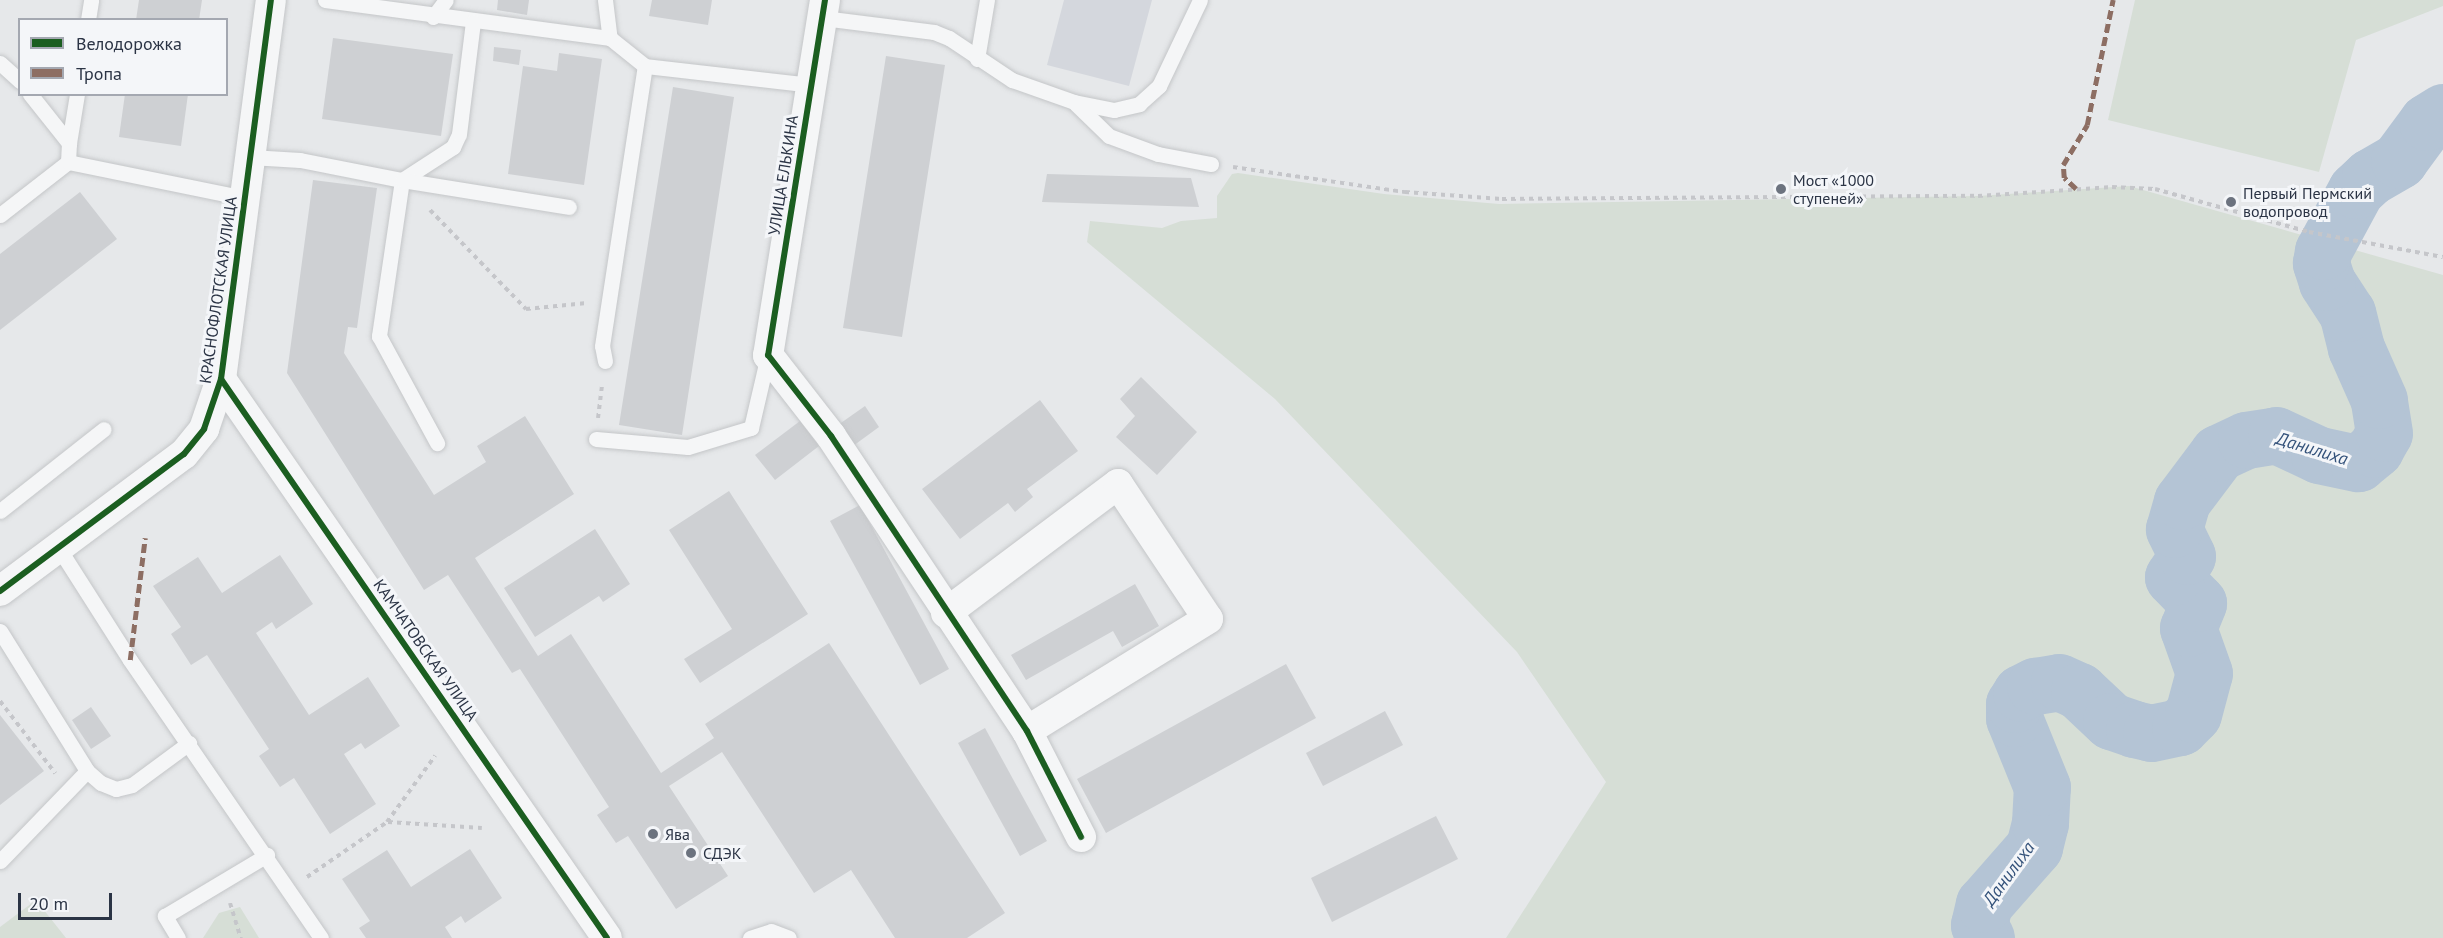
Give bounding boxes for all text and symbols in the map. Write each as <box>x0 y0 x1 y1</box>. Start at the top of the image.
legend <box>18 18 228 96</box>
text: Велодорожка <box>76 32 182 55</box>
text: Тропа <box>76 62 122 85</box>
street label: УЛИЦА ЕЛЬКИНА <box>764 113 802 237</box>
place label: Мост «1000 ступеней» <box>1793 170 1874 208</box>
marker: Мост «1000 ступеней» <box>1774 182 1788 196</box>
place label: Первый Пермский водопровод <box>2243 183 2372 221</box>
street label: КРАСНОФЛОТСКАЯ УЛИЦА <box>195 195 241 385</box>
marker: Первый Пермский водопровод <box>2224 195 2238 209</box>
water label: Данилиха <box>2274 428 2350 470</box>
street label: КАМЧАТОВСКАЯ УЛИЦА <box>370 575 482 725</box>
place label: Ява <box>665 824 690 844</box>
marker: Ява <box>646 827 660 841</box>
water label: Данилиха <box>1979 838 2039 910</box>
place label: СДЭК <box>703 843 741 863</box>
marker: СДЭК <box>684 846 698 860</box>
scale bar <box>21 881 116 919</box>
text: 20 m <box>29 892 68 915</box>

